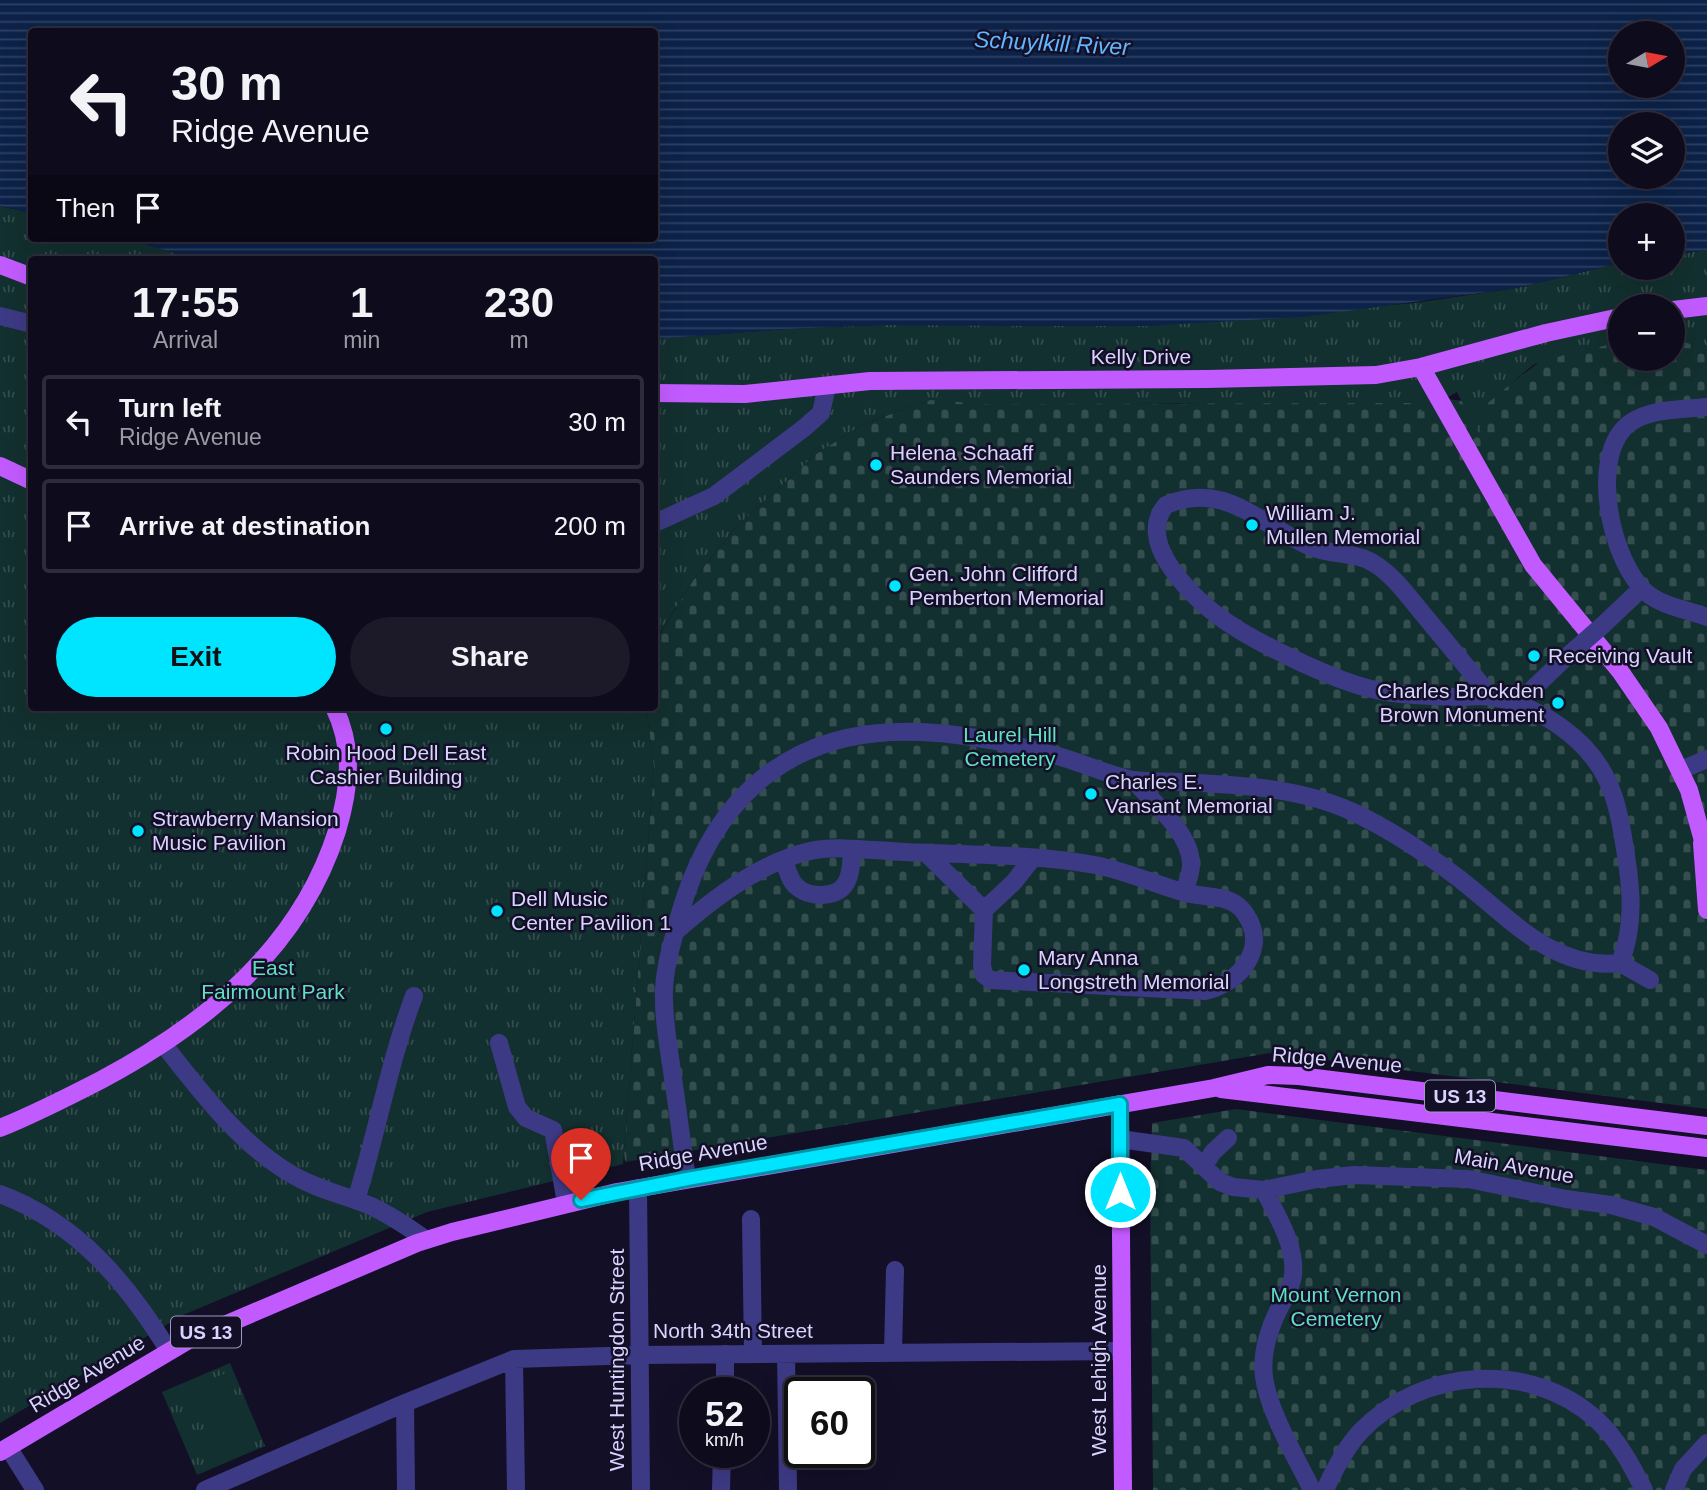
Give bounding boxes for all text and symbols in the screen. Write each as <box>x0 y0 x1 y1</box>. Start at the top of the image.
north arrow <box>1608 21 1685 98</box>
map controls <box>1608 21 1685 371</box>
water label: Schuylkill River <box>973 26 1132 60</box>
icon: left <box>56 56 147 147</box>
text: 30 m <box>171 56 283 110</box>
button: layers <box>1608 112 1685 189</box>
text: Ridge Avenue <box>171 113 370 149</box>
icon: arrive <box>129 189 167 227</box>
text: Then <box>56 193 115 223</box>
button: + <box>1608 203 1685 280</box>
text: 17:55 <box>132 279 239 326</box>
text: 1 <box>350 279 373 326</box>
text: 230 <box>484 279 554 326</box>
button: − <box>1608 294 1685 371</box>
text: Arrival <box>153 327 218 353</box>
text: min <box>343 327 380 353</box>
text: m <box>510 327 529 353</box>
street label: Kelly Drive <box>1091 345 1191 368</box>
text: Turn left <box>119 393 221 423</box>
icon: left <box>60 403 98 441</box>
text: 30 m <box>568 407 626 437</box>
text: Ridge Avenue <box>119 424 262 450</box>
place label: Helena Schaaff Saunders Memorial <box>890 441 1072 488</box>
marker: Helena Schaaff Saunders Memorial <box>868 457 884 473</box>
place label: William J. Mullen Memorial <box>1266 501 1420 548</box>
icon: arrive <box>60 507 98 545</box>
text: Arrive at destination <box>119 511 370 541</box>
text: 200 m <box>554 511 626 541</box>
marker: William J. Mullen Memorial <box>1244 517 1260 533</box>
place label: Gen. John Clifford Pemberton Memorial <box>909 562 1104 609</box>
marker: Gen. John Clifford Pemberton Memorial <box>887 578 903 594</box>
button: Exit <box>56 617 336 697</box>
button: Share <box>350 617 630 697</box>
place label: Receiving Vault <box>1548 644 1693 667</box>
marker: Receiving Vault <box>1526 648 1542 664</box>
place label: Charles Brockden Brown Monument <box>1377 679 1544 726</box>
marker: Charles Brockden Brown Monument <box>1550 695 1566 711</box>
marker: Robin Hood Dell East Cashier Building <box>378 721 394 737</box>
park label: Laurel Hill Cemetery <box>963 723 1057 770</box>
place label: Robin Hood Dell East Cashier Building <box>286 741 487 788</box>
place label: Charles E. Vansant Memorial <box>1105 770 1273 817</box>
marker: Charles E. Vansant Memorial <box>1083 786 1099 802</box>
place label: Strawberry Mansion Music Pavilion <box>152 807 339 854</box>
marker: Strawberry Mansion Music Pavilion <box>130 823 146 839</box>
place label: Dell Music Center Pavilion 1 <box>511 887 671 934</box>
marker: Dell Music Center Pavilion 1 <box>489 903 505 919</box>
place label: Mary Anna Longstreth Memorial <box>1038 946 1229 993</box>
park label: East Fairmount Park <box>201 956 345 1003</box>
marker: Mary Anna Longstreth Memorial <box>1016 962 1032 978</box>
street label: Ridge Avenue <box>1271 1042 1403 1077</box>
road number: US 13 <box>1425 1080 1495 1112</box>
pin <box>551 1128 611 1200</box>
street label: Ridge Avenue <box>637 1130 769 1175</box>
icon: arrive <box>562 1139 600 1177</box>
street label: Main Avenue <box>1452 1144 1576 1187</box>
position arrow <box>1083 1155 1157 1229</box>
street label: West Huntingdon Street <box>605 1249 628 1471</box>
street label: West Lehigh Avenue <box>1087 1264 1110 1456</box>
park label: Mount Vernon Cemetery <box>1271 1283 1401 1330</box>
road number: US 13 <box>171 1316 241 1348</box>
street label: North 34th Street <box>653 1319 813 1342</box>
street label: Ridge Avenue <box>25 1330 149 1417</box>
speed limit sign: 60 <box>784 1377 875 1468</box>
text: 52 <box>705 1394 744 1433</box>
text: km/h <box>705 1430 744 1450</box>

